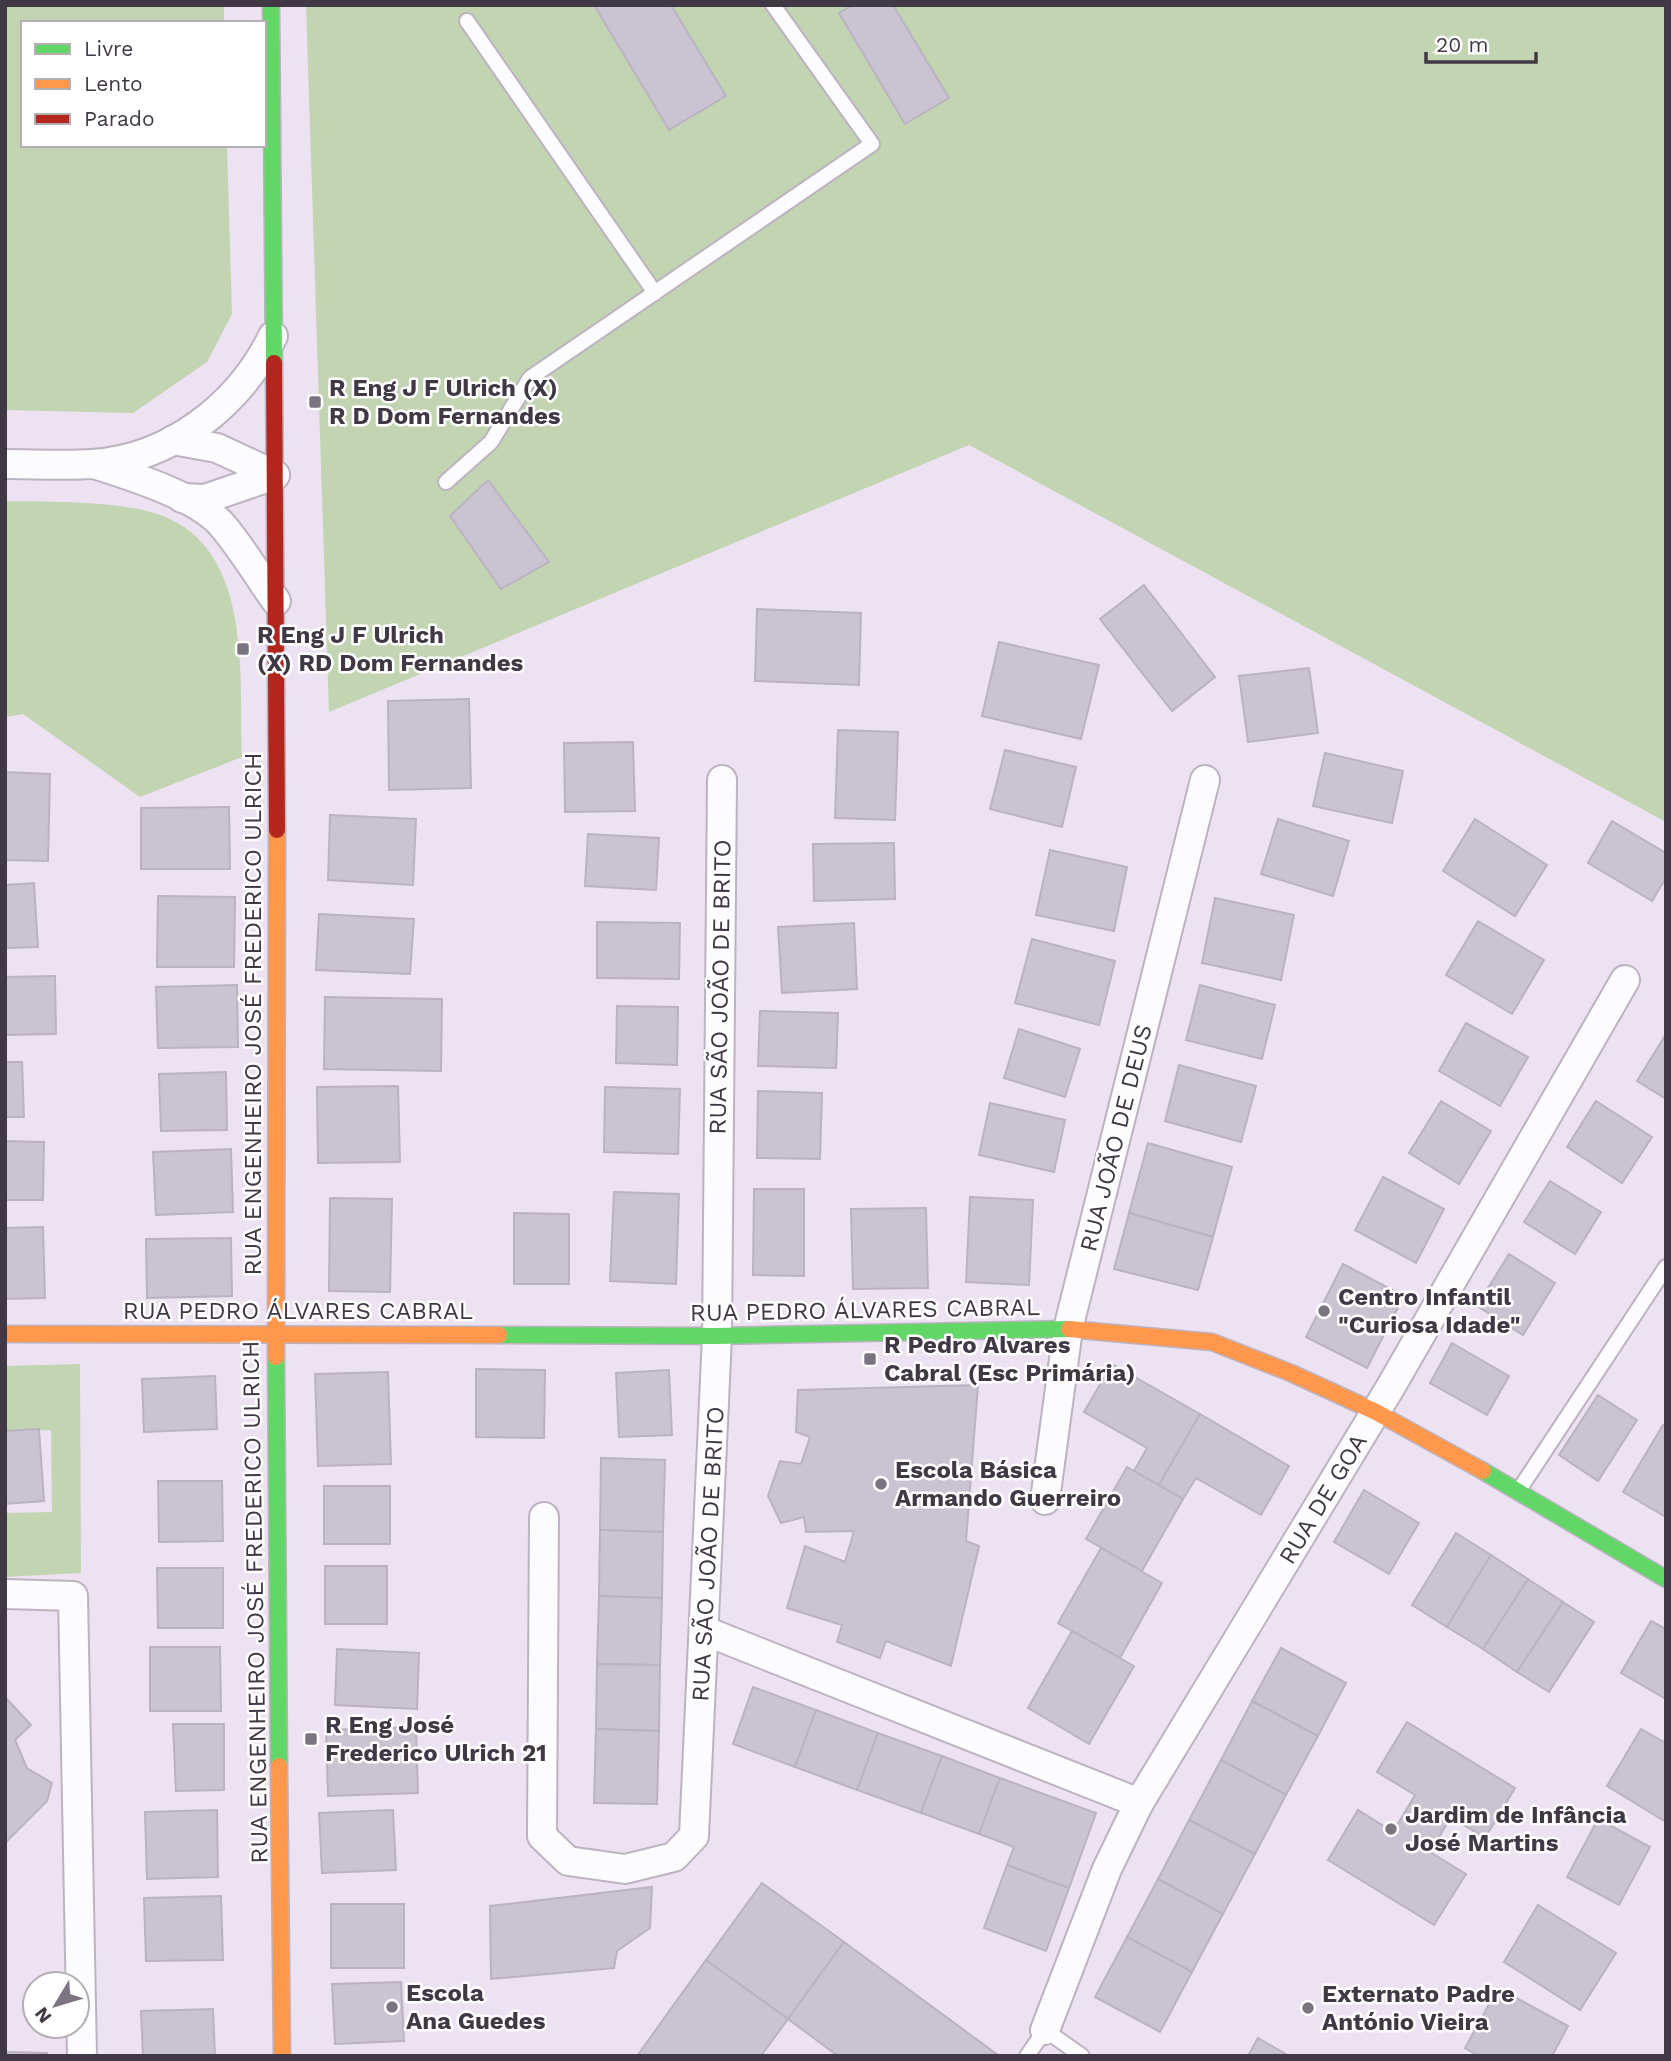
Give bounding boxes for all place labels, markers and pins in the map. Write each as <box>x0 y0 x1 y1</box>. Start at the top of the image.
place label: R Eng J F Ulrich (X) R D Dom Fernandes <box>329 374 561 430</box>
marker: R Eng J F Ulrich (X) R D Dom Fernandes <box>307 394 323 410</box>
place label: R Eng J F Ulrich (X) RD Dom Fernandes <box>257 621 524 677</box>
marker: R Eng J F Ulrich (X) RD Dom Fernandes <box>235 641 251 657</box>
place label: Centro Infantil "Curiosa Idade" <box>1338 1283 1520 1339</box>
marker: Centro Infantil "Curiosa Idade" <box>1316 1303 1332 1319</box>
place label: R Pedro Alvares Cabral (Esc Primária) <box>884 1331 1135 1387</box>
marker: R Pedro Alvares Cabral (Esc Primária) <box>862 1351 878 1367</box>
place label: Escola Básica Armando Guerreiro <box>895 1456 1121 1512</box>
marker: Escola Básica Armando Guerreiro <box>873 1476 889 1492</box>
place label: R Eng José Frederico Ulrich 21 <box>325 1711 547 1767</box>
marker: R Eng José Frederico Ulrich 21 <box>303 1731 319 1747</box>
place label: Jardim de Infância José Martins <box>1405 1801 1626 1857</box>
marker: Jardim de Infância José Martins <box>1383 1821 1399 1837</box>
place label: Escola Ana Guedes <box>406 1979 546 2035</box>
place label: Externato Padre António Vieira <box>1322 1980 1515 2036</box>
marker: Escola Ana Guedes <box>384 1999 400 2015</box>
marker: Externato Padre António Vieira <box>1300 2000 1316 2016</box>

